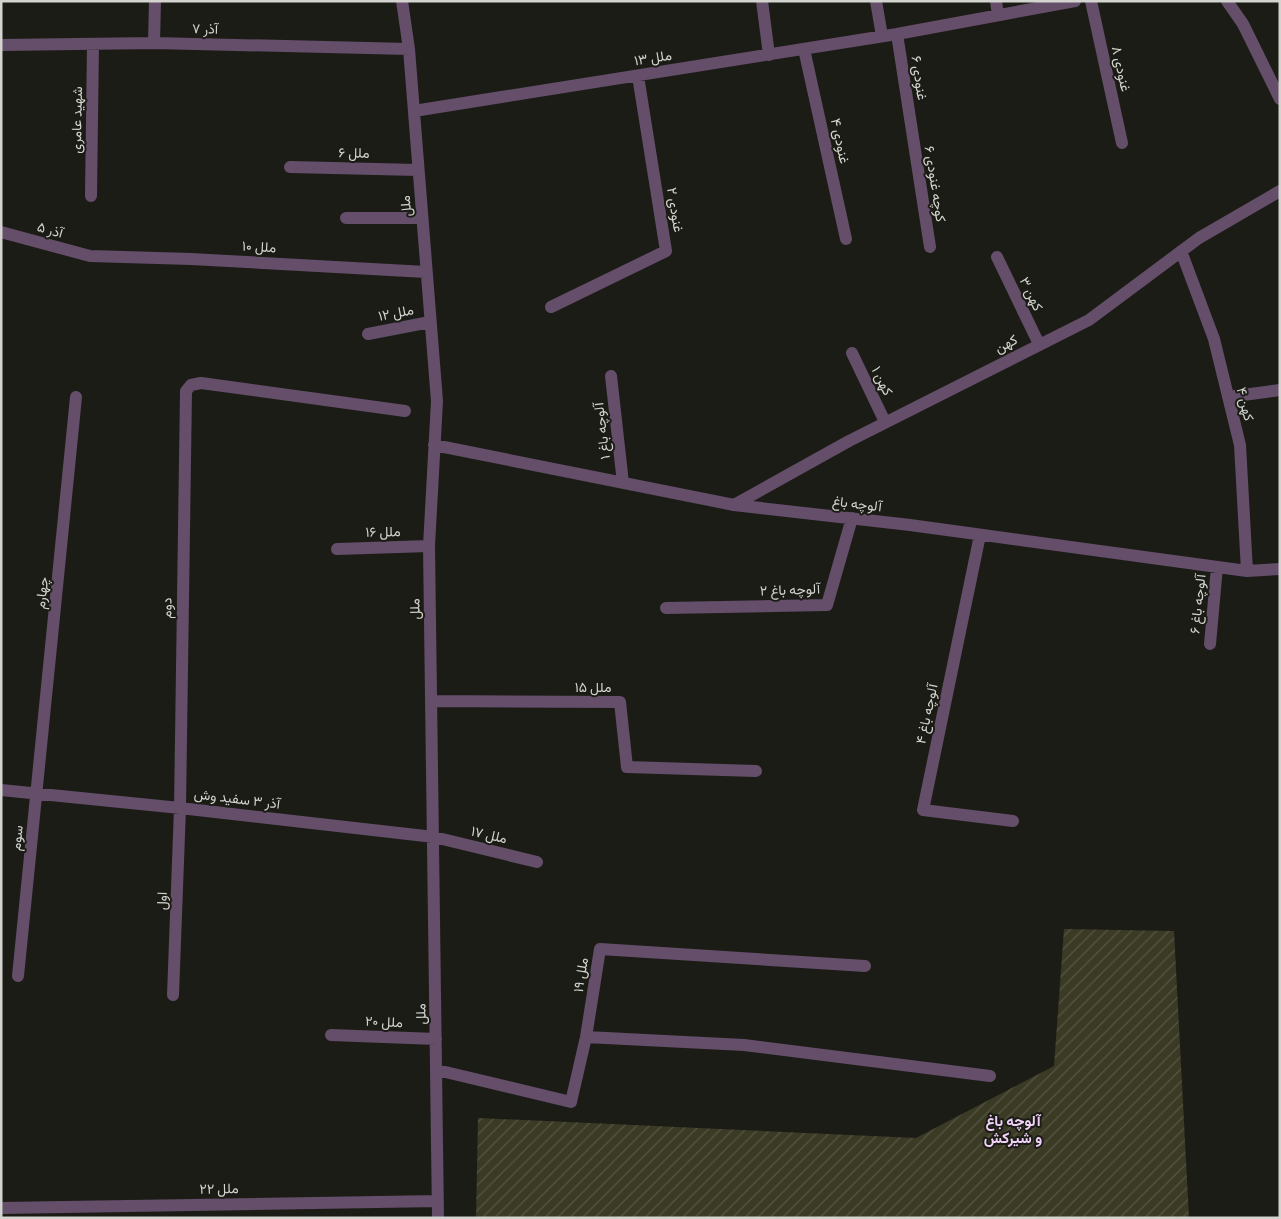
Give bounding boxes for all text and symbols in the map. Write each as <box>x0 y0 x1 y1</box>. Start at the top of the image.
street label: آذر ۷ <box>192 20 220 38</box>
street label: ۸ غنودی <box>1108 45 1134 93</box>
street label: ملل ۱۳ <box>633 47 673 69</box>
street label: ۶ غنودی <box>907 55 931 101</box>
street label: شهید عامری <box>68 86 86 154</box>
street label: ۴ غنودی <box>827 117 853 165</box>
street label: ۶ ملل <box>338 144 370 162</box>
street label: کوچه غنودی ۶ <box>920 145 949 223</box>
street label: ۲ غنودی <box>663 186 687 234</box>
street label: ملل <box>397 195 415 217</box>
street label: آذر ۵ <box>35 218 67 242</box>
street label: ۱۰ ملل <box>241 238 277 256</box>
street label: ۳ کهن <box>1016 274 1046 314</box>
street label: ۱۲ ملل <box>377 301 415 325</box>
street label: کهن <box>992 331 1020 357</box>
street label: ۱ کهن <box>868 364 896 398</box>
street label: ۴ کهن <box>1233 385 1257 423</box>
street label: ۱ آلوچه باغ <box>590 400 616 460</box>
street label: آلوچه باغ <box>831 493 885 518</box>
street label: ۱۶ ملل <box>365 523 401 541</box>
street label: ۶ آلوچه باغ <box>1186 572 1212 635</box>
street label: چهارم <box>32 576 53 610</box>
street label: ۲ آلوچه باغ <box>760 580 822 602</box>
street label: دوم <box>158 597 176 619</box>
street label: ملل <box>406 598 424 620</box>
street label: ملل ۱۵ <box>575 679 611 696</box>
street label: ۴ آلوچه باغ <box>912 681 944 746</box>
street label: آذر ۳ سفید وش <box>193 785 283 813</box>
street label: ملل ۱۷ <box>469 823 509 847</box>
street label: سوم <box>7 824 27 852</box>
street label: اول <box>153 891 172 911</box>
street label: ملل ۱۹ <box>570 956 592 994</box>
street label: ملل <box>412 1003 430 1025</box>
street label: ۲۰ ملل <box>365 1013 403 1031</box>
district label: آلوچه باغ و شیرکش <box>984 1112 1042 1147</box>
street label: ۲۲ ملل <box>199 1180 239 1198</box>

